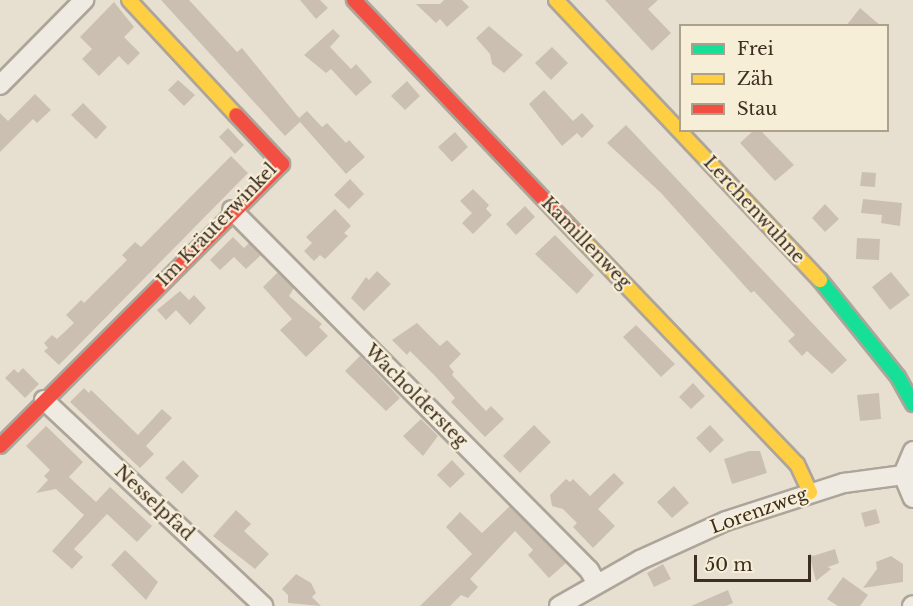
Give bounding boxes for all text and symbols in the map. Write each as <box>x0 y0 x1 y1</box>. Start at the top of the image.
legend <box>679 24 889 132</box>
text: Frei <box>737 38 774 60</box>
text: Zäh <box>737 68 773 90</box>
text: Stau <box>737 98 777 120</box>
street label: Lerchenwuhne <box>699 152 809 268</box>
street label: Im Kräuterwinkel <box>153 159 281 291</box>
street label: Kamillenweg <box>537 192 635 294</box>
street label: Wacholdersteg <box>360 340 472 452</box>
street label: Nesselpfad <box>110 461 198 545</box>
street label: Lorenzweg <box>707 483 811 539</box>
scale bar <box>697 543 814 581</box>
text: 50 m <box>705 554 753 576</box>

